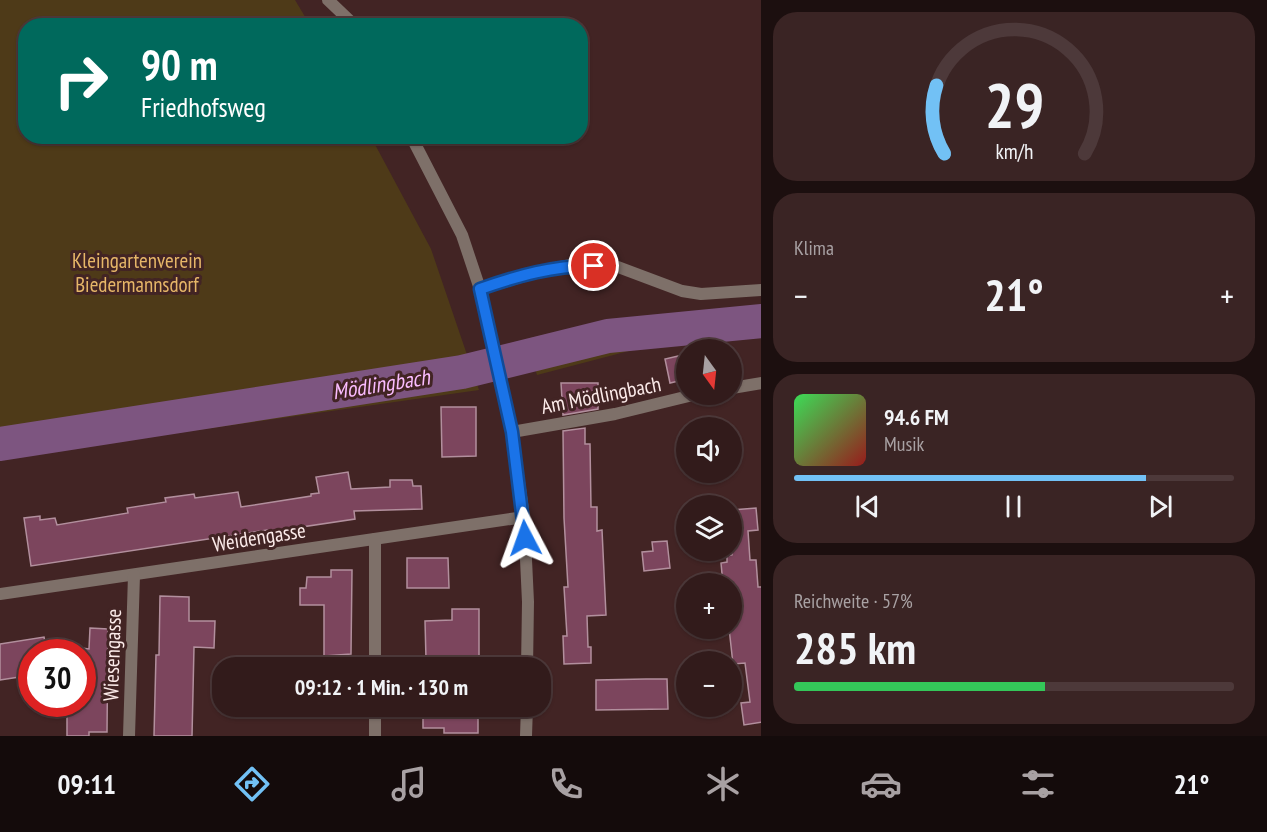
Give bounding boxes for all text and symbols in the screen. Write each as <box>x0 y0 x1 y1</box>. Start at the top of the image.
text: 90 m <box>141 37 218 92</box>
icon: right <box>42 42 120 120</box>
text: 29 <box>984 64 1044 145</box>
text: Friedhofsweg <box>141 90 266 124</box>
text: km/h <box>995 137 1033 165</box>
text: Klima <box>794 235 834 261</box>
pin <box>568 240 619 291</box>
park label: Kleingartenverein Biedermannsdorf <box>72 247 202 298</box>
icon: arrive <box>577 249 610 282</box>
text: 21° <box>984 265 1044 323</box>
text: − <box>794 274 808 317</box>
text: + <box>1220 274 1234 317</box>
north arrow <box>676 339 742 405</box>
map controls <box>676 339 742 717</box>
water label: Mödlingbach <box>330 362 433 405</box>
street label: Am Mödlingbach <box>539 370 663 420</box>
text: 94.6 FM <box>884 403 949 431</box>
button: sound <box>676 417 742 483</box>
text: Musik <box>884 431 924 457</box>
icon: previous <box>851 490 884 523</box>
icon: pause <box>997 490 1030 523</box>
icon: next <box>1144 490 1177 523</box>
button: layers <box>676 495 742 561</box>
position arrow <box>493 506 557 570</box>
street label: Weidengasse <box>211 516 307 558</box>
button: + <box>676 573 742 639</box>
text: Reichweite · 57% <box>794 588 913 614</box>
street label: Wiesengasse <box>97 608 127 702</box>
text: 285 km <box>794 618 916 676</box>
speed limit sign: 30 <box>18 639 96 717</box>
button: − <box>676 651 742 717</box>
text: 09:12 · 1 Min. · 130 m <box>295 673 468 701</box>
icon: directions <box>231 763 273 805</box>
icon: music <box>388 763 430 805</box>
icon: phone <box>545 763 587 805</box>
icon: climate <box>702 763 744 805</box>
icon: car <box>860 763 902 805</box>
icon: filters <box>1017 763 1059 805</box>
text: 09:11 <box>58 767 116 801</box>
text: 21° <box>1174 767 1209 801</box>

